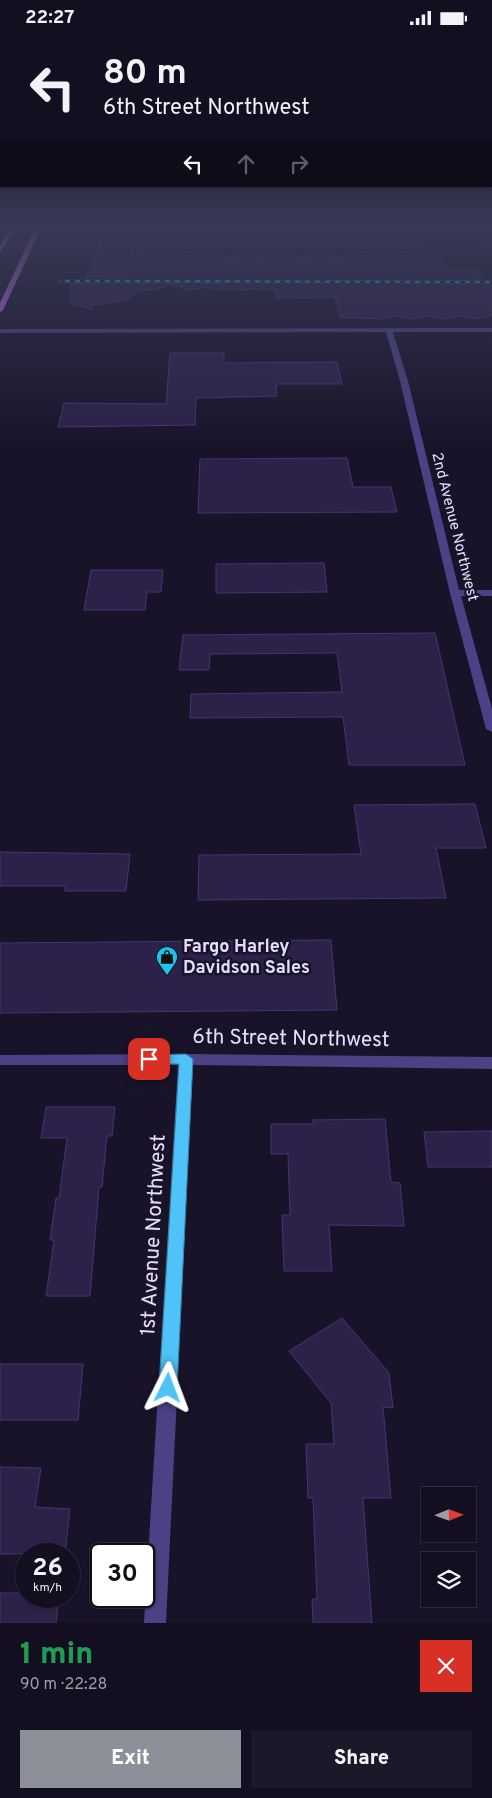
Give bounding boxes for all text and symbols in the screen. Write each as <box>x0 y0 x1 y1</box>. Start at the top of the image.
text: 22:27 <box>25 6 74 30</box>
text: 80 m <box>103 52 187 96</box>
icon: left <box>20 55 85 120</box>
text: 6th Street Northwest <box>103 95 310 122</box>
icon: left <box>179 150 207 178</box>
icon: ahead <box>232 150 260 178</box>
icon: right <box>285 150 313 178</box>
street label: 2nd Avenue Northwest <box>426 451 482 603</box>
place label: Fargo Harley Davidson Sales <box>183 936 310 980</box>
shop icon: Fargo Harley Davidson Sales <box>155 945 179 976</box>
street label: 6th Street Northwest <box>192 1024 390 1054</box>
pin <box>128 1038 170 1080</box>
icon: arrive <box>135 1045 163 1073</box>
street label: 1st Avenue Northwest <box>135 1134 173 1336</box>
position arrow <box>141 1361 193 1413</box>
north arrow <box>421 1487 476 1543</box>
map controls <box>421 1487 476 1607</box>
speed limit sign: 30 <box>90 1543 155 1608</box>
button: layers <box>421 1552 476 1607</box>
text: 26 <box>32 1553 63 1585</box>
text: km/h <box>33 1580 62 1596</box>
text: 1 min <box>20 1637 93 1674</box>
button: close <box>420 1640 472 1692</box>
text: 90 m · 22:28 <box>20 1675 107 1695</box>
button: Exit <box>20 1730 241 1788</box>
button: Share <box>251 1730 472 1788</box>

